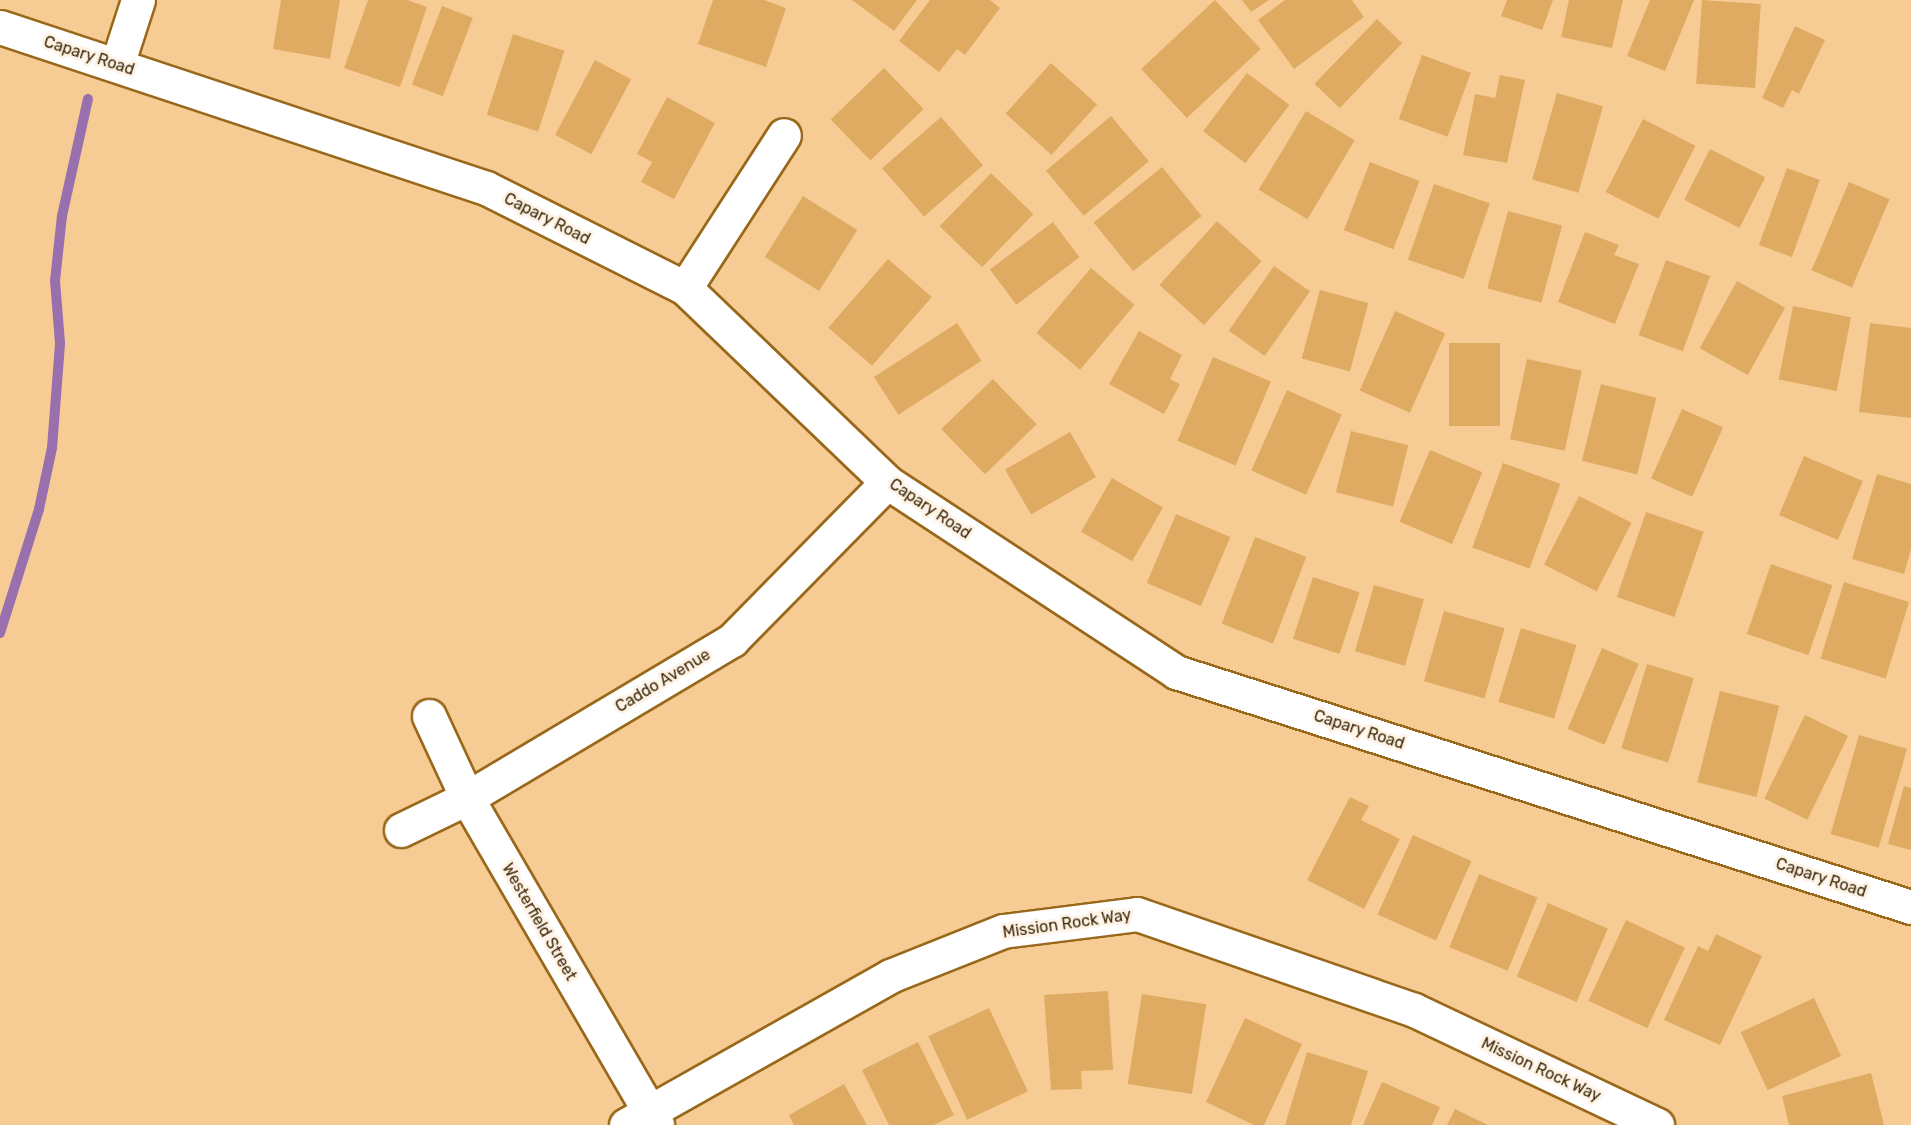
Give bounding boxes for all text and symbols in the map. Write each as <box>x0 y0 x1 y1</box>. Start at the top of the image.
street label: Capary Road <box>41 32 137 80</box>
street label: Capary Road <box>500 189 594 249</box>
street label: Capary Road <box>885 475 975 543</box>
street label: Caddo Avenue <box>612 645 714 717</box>
street label: Capary Road <box>1311 706 1407 754</box>
street label: Capary Road <box>1773 854 1869 902</box>
street label: Westerfield Street <box>498 860 580 984</box>
street label: Mission Rock Way <box>1001 905 1133 943</box>
street label: Mission Rock Way <box>1478 1034 1604 1106</box>

